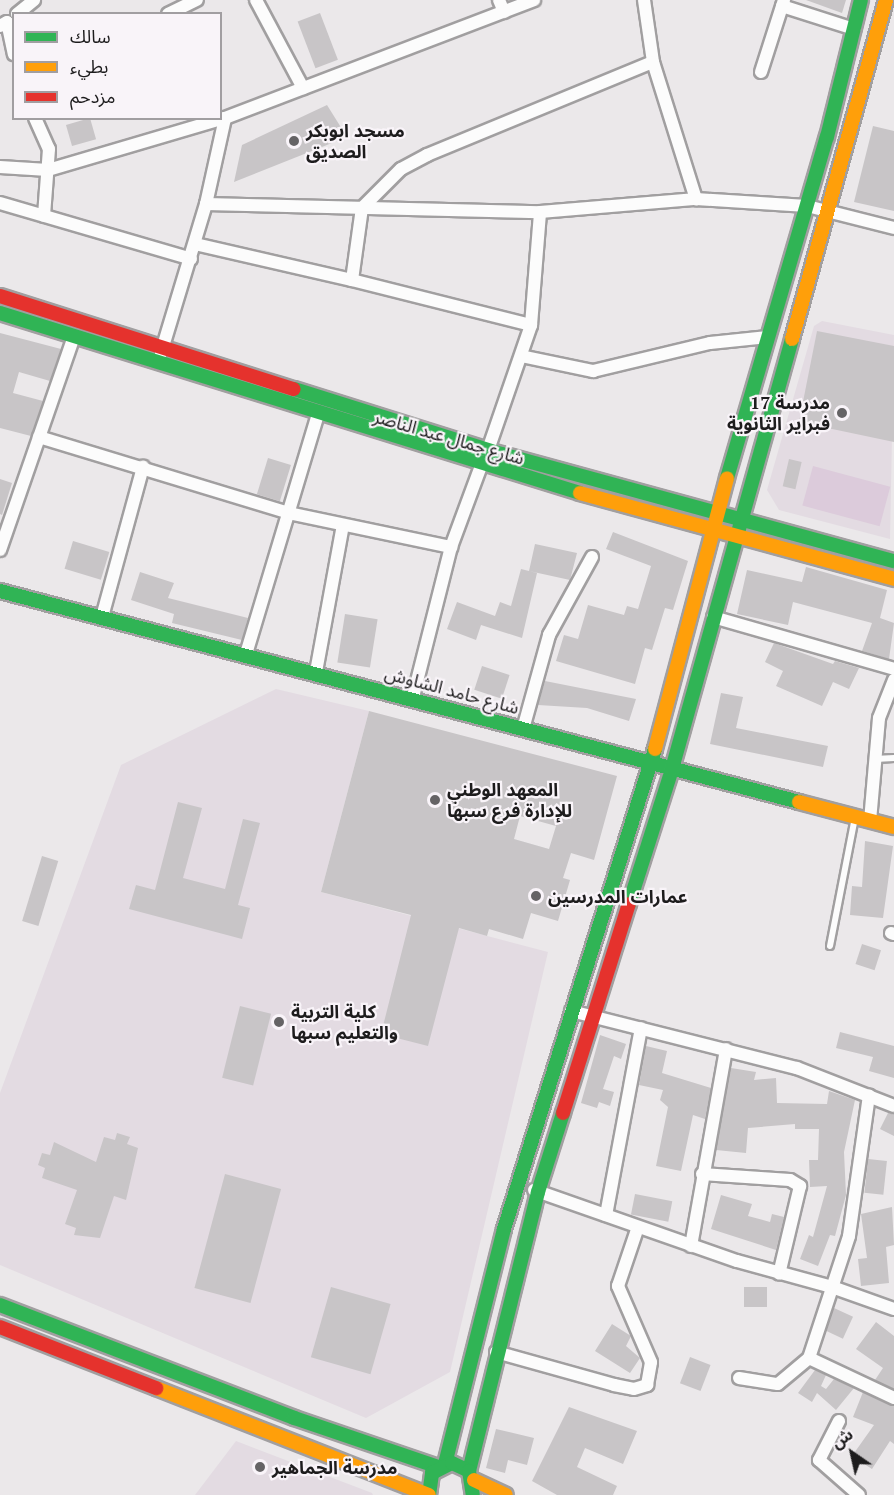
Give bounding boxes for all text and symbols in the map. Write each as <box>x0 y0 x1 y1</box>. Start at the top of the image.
legend <box>12 12 222 120</box>
text: سالك <box>70 24 111 48</box>
text: بطيء <box>70 54 108 78</box>
text: مزدحم <box>70 84 115 108</box>
place label: مسجد ابوبكر الصديق <box>306 120 405 162</box>
marker: مسجد ابوبكر الصديق <box>287 134 301 148</box>
place label: مدرسة 17 فبراير الثانوية <box>727 392 830 434</box>
street label: شارع جمال عبد الناصر <box>371 405 527 469</box>
marker: مدرسة 17 فبراير الثانوية <box>835 406 849 420</box>
street label: شارع حامد الشاوش <box>383 662 521 718</box>
place label: المعهد الوطني للإدارة فرع سبها <box>447 779 572 822</box>
marker: المعهد الوطني للإدارة فرع سبها <box>428 793 442 807</box>
place label: عمارات المدرسين <box>548 885 688 907</box>
marker: عمارات المدرسين <box>529 889 543 903</box>
place label: كلية التربية والتعليم سبها <box>291 1001 398 1044</box>
marker: كلية التربية والتعليم سبها <box>272 1015 286 1029</box>
north arrow <box>822 1423 882 1483</box>
text: ش <box>827 1423 857 1453</box>
place label: مدرسة الجماهير <box>272 1456 398 1478</box>
marker: مدرسة الجماهير <box>253 1460 267 1474</box>

